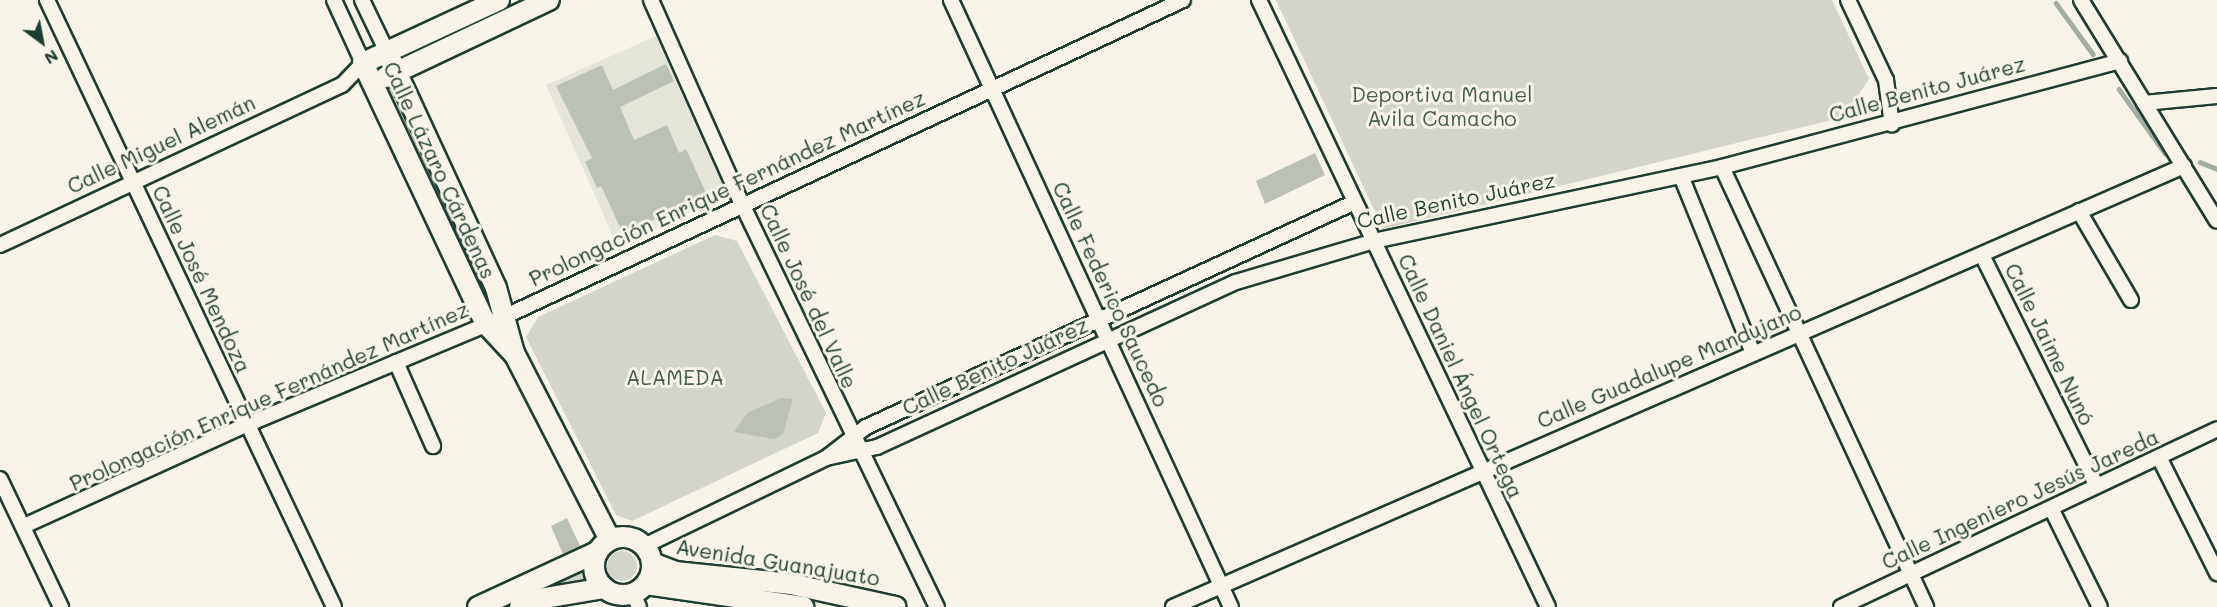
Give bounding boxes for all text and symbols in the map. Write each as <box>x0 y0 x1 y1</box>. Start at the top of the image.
north arrow <box>12 12 72 72</box>
text: N <box>41 46 63 70</box>
street label: Calle Benito Juárez <box>1826 51 2028 127</box>
street label: Calle Lázaro Cárdenas <box>379 57 501 283</box>
park label: Deportiva Manuel Avila Camacho <box>1351 81 1533 131</box>
street label: Prolongación Enrique Fernández Martínez <box>525 85 929 291</box>
street label: Calle Miguel Alemán <box>63 89 259 199</box>
street label: Calle Benito Juárez <box>1355 167 1557 233</box>
street label: Calle Federico Saucedo <box>1048 177 1174 411</box>
street label: Calle José Mendoza <box>147 181 257 377</box>
street label: Calle José del Valle <box>755 200 863 392</box>
street label: Calle Daniel Ángel Ortega <box>1393 250 1529 502</box>
street label: Calle Jaime Nunó <box>2000 259 2100 429</box>
street label: Prolongación Enrique Fernández Martínez <box>66 296 472 496</box>
street label: Calle Guadalupe Mandujano <box>1533 299 1805 433</box>
street label: Calle Benito Juárez <box>898 312 1092 420</box>
park label: ALAMEDA <box>626 364 724 390</box>
street label: Calle Ingeniero Jesús Jareda <box>1877 424 2163 574</box>
street label: Avenida Guanajuato <box>674 533 882 591</box>

